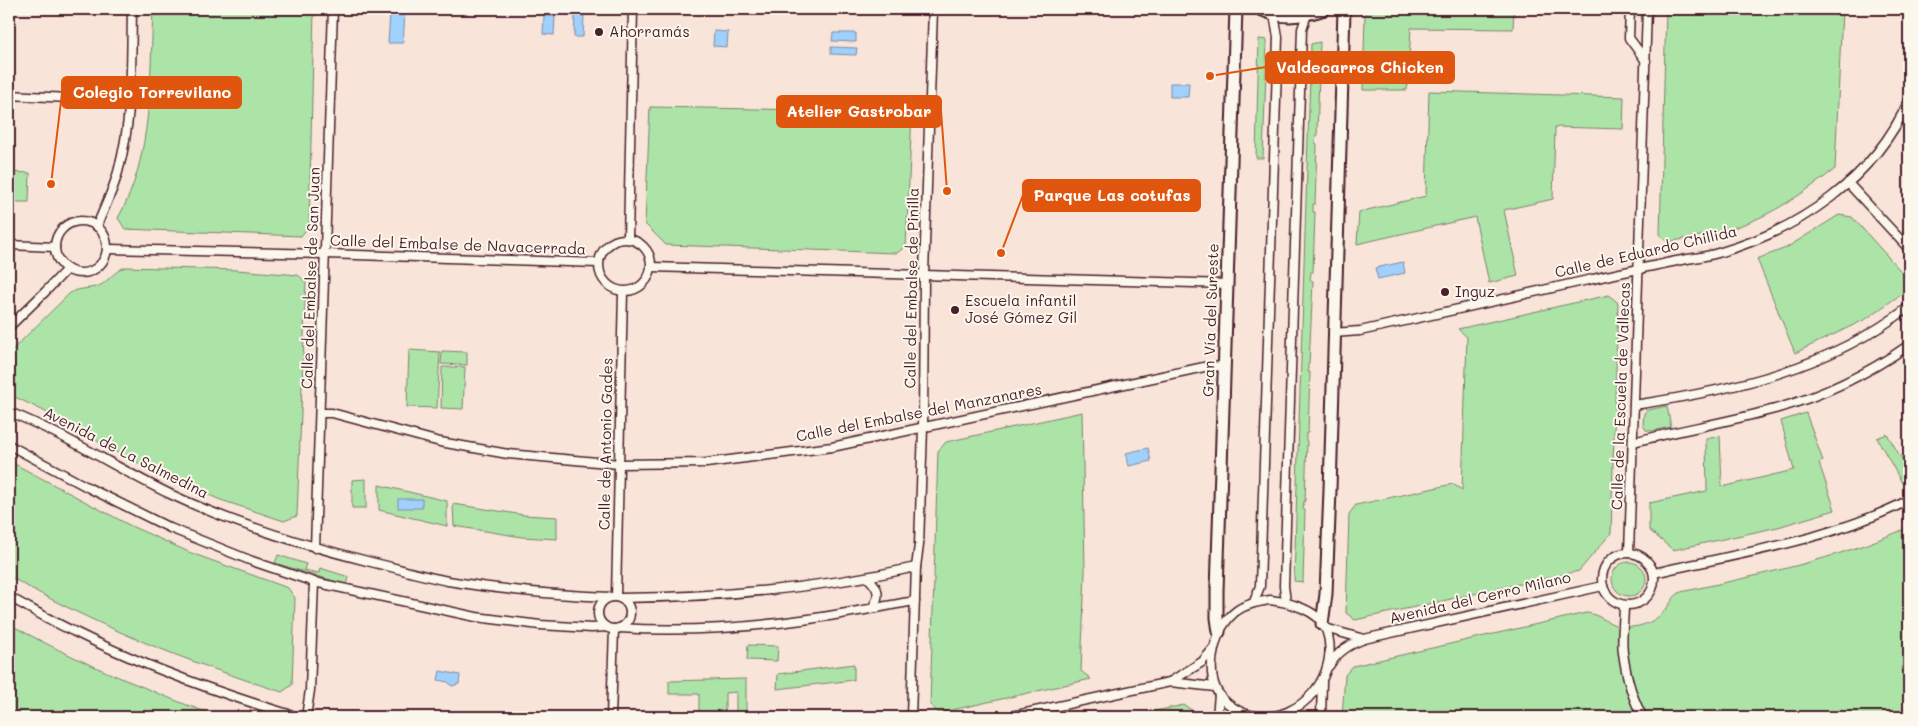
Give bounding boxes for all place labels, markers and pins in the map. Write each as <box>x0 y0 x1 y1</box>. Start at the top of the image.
place label: Ahorramás <box>609 21 690 41</box>
marker: Ahorramás <box>593 26 605 38</box>
callout: Valdecarros Chicken <box>1266 52 1454 83</box>
callout: Colegio Torrevilano <box>62 77 241 108</box>
callout: Atelier Gastrobar <box>777 96 941 127</box>
callout: Parque Las cotufas <box>1023 180 1200 211</box>
place label: Inguz <box>1455 281 1495 301</box>
marker: Inguz <box>1439 286 1451 298</box>
place label: Escuela infantil José Gómez Gil <box>965 290 1077 327</box>
marker: Escuela infantil José Gómez Gil <box>949 304 961 316</box>

